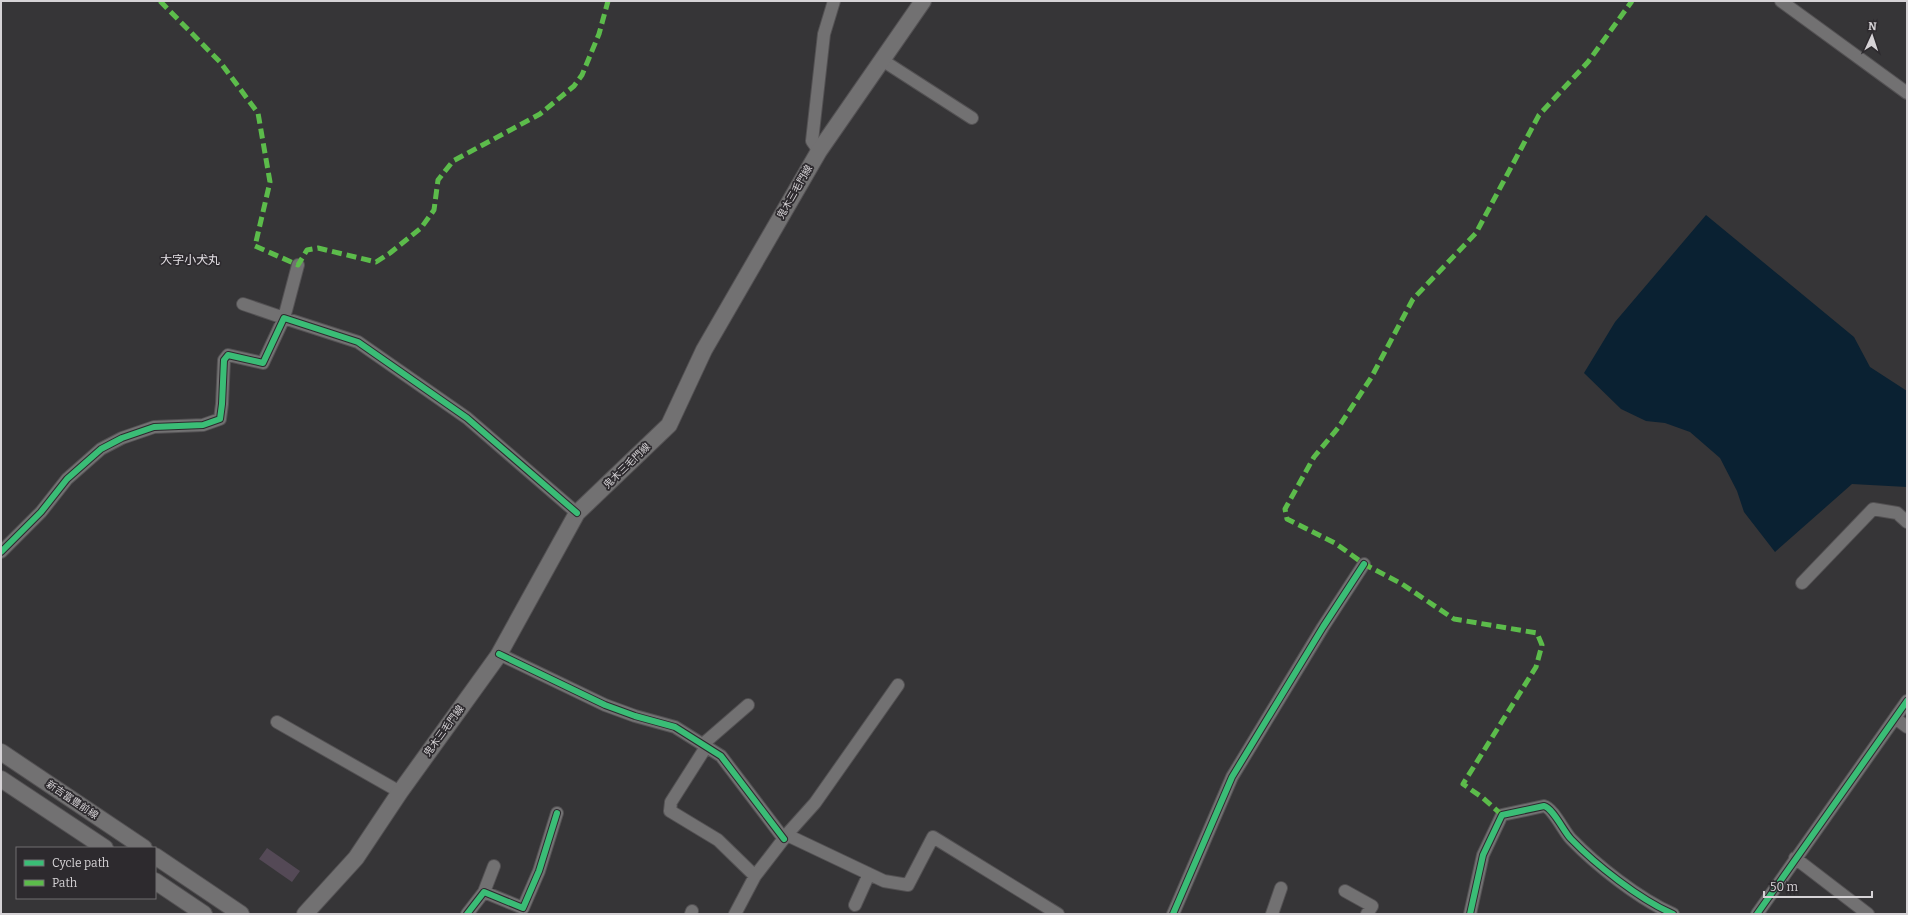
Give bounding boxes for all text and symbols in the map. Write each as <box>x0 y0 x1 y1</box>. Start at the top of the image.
north arrow <box>1852 16 1892 56</box>
text: N <box>1868 20 1878 33</box>
street label: 鬼木三毛門線 <box>775 163 815 221</box>
district label: 大字小犬丸 <box>160 253 220 267</box>
street label: 鬼木三毛門線 <box>601 441 653 491</box>
street label: 鬼木三毛門線 <box>422 703 466 759</box>
street label: 新吉富豊前線 <box>44 778 100 822</box>
legend <box>16 847 156 899</box>
text: Cycle path <box>52 856 110 870</box>
scale bar <box>1764 873 1872 899</box>
text: Path <box>52 876 78 890</box>
text: 50 m <box>1770 880 1799 894</box>

